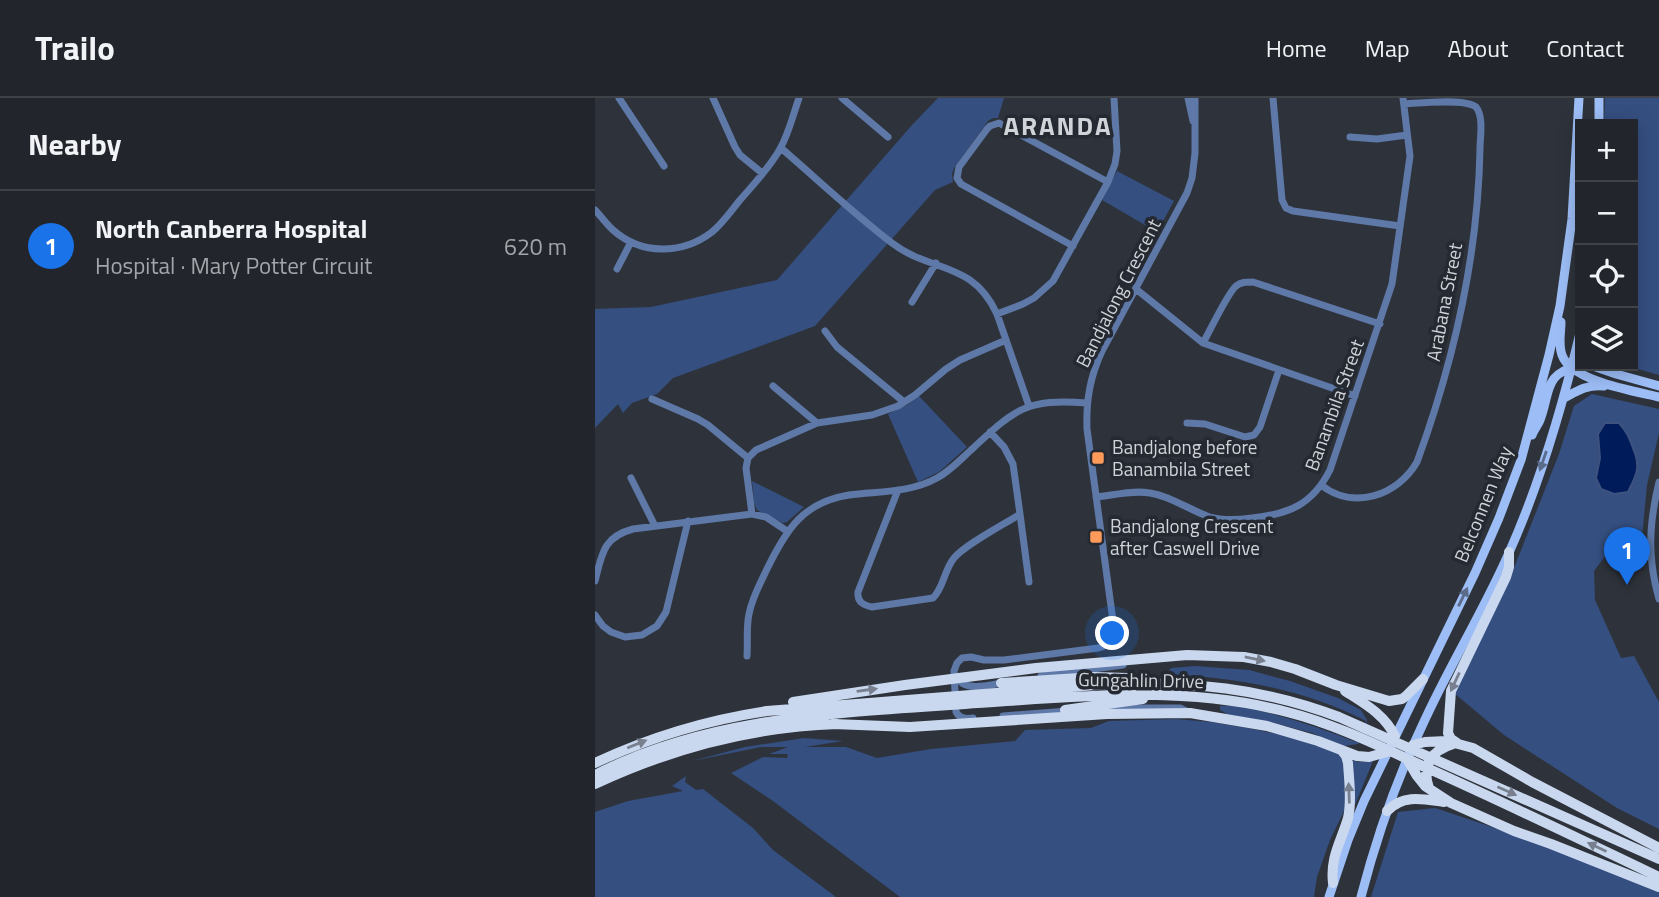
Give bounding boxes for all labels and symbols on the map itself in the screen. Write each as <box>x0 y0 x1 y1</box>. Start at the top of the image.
district label: ARANDA <box>1003 106 1113 145</box>
street label: Bandjalong Crescent <box>1068 213 1168 372</box>
street label: Arabana Street <box>1418 240 1469 363</box>
street label: Banambila Street <box>1296 335 1371 475</box>
place label: Bandjalong before Banambila Street <box>1112 432 1257 483</box>
street label: Belconnen Way <box>1446 441 1519 566</box>
marker: Bandjalong before Banambila Street <box>1090 450 1106 466</box>
one-way arrow <box>1538 451 1548 472</box>
place label: Bandjalong Crescent after Caswell Drive <box>1110 511 1274 562</box>
pin: 1 <box>1604 527 1650 585</box>
marker: Bandjalong Crescent after Caswell Drive <box>1088 529 1104 545</box>
one-way arrow <box>1457 587 1468 607</box>
your location <box>1095 616 1129 650</box>
one-way arrow <box>1244 654 1266 665</box>
street label: Gungahlin Drive <box>1078 664 1204 695</box>
one-way arrow <box>1450 672 1461 692</box>
one-way arrow <box>856 685 878 696</box>
one-way arrow <box>627 739 648 750</box>
one-way arrow <box>1344 781 1355 803</box>
one-way arrow <box>1497 786 1518 797</box>
one-way arrow <box>1587 842 1608 853</box>

